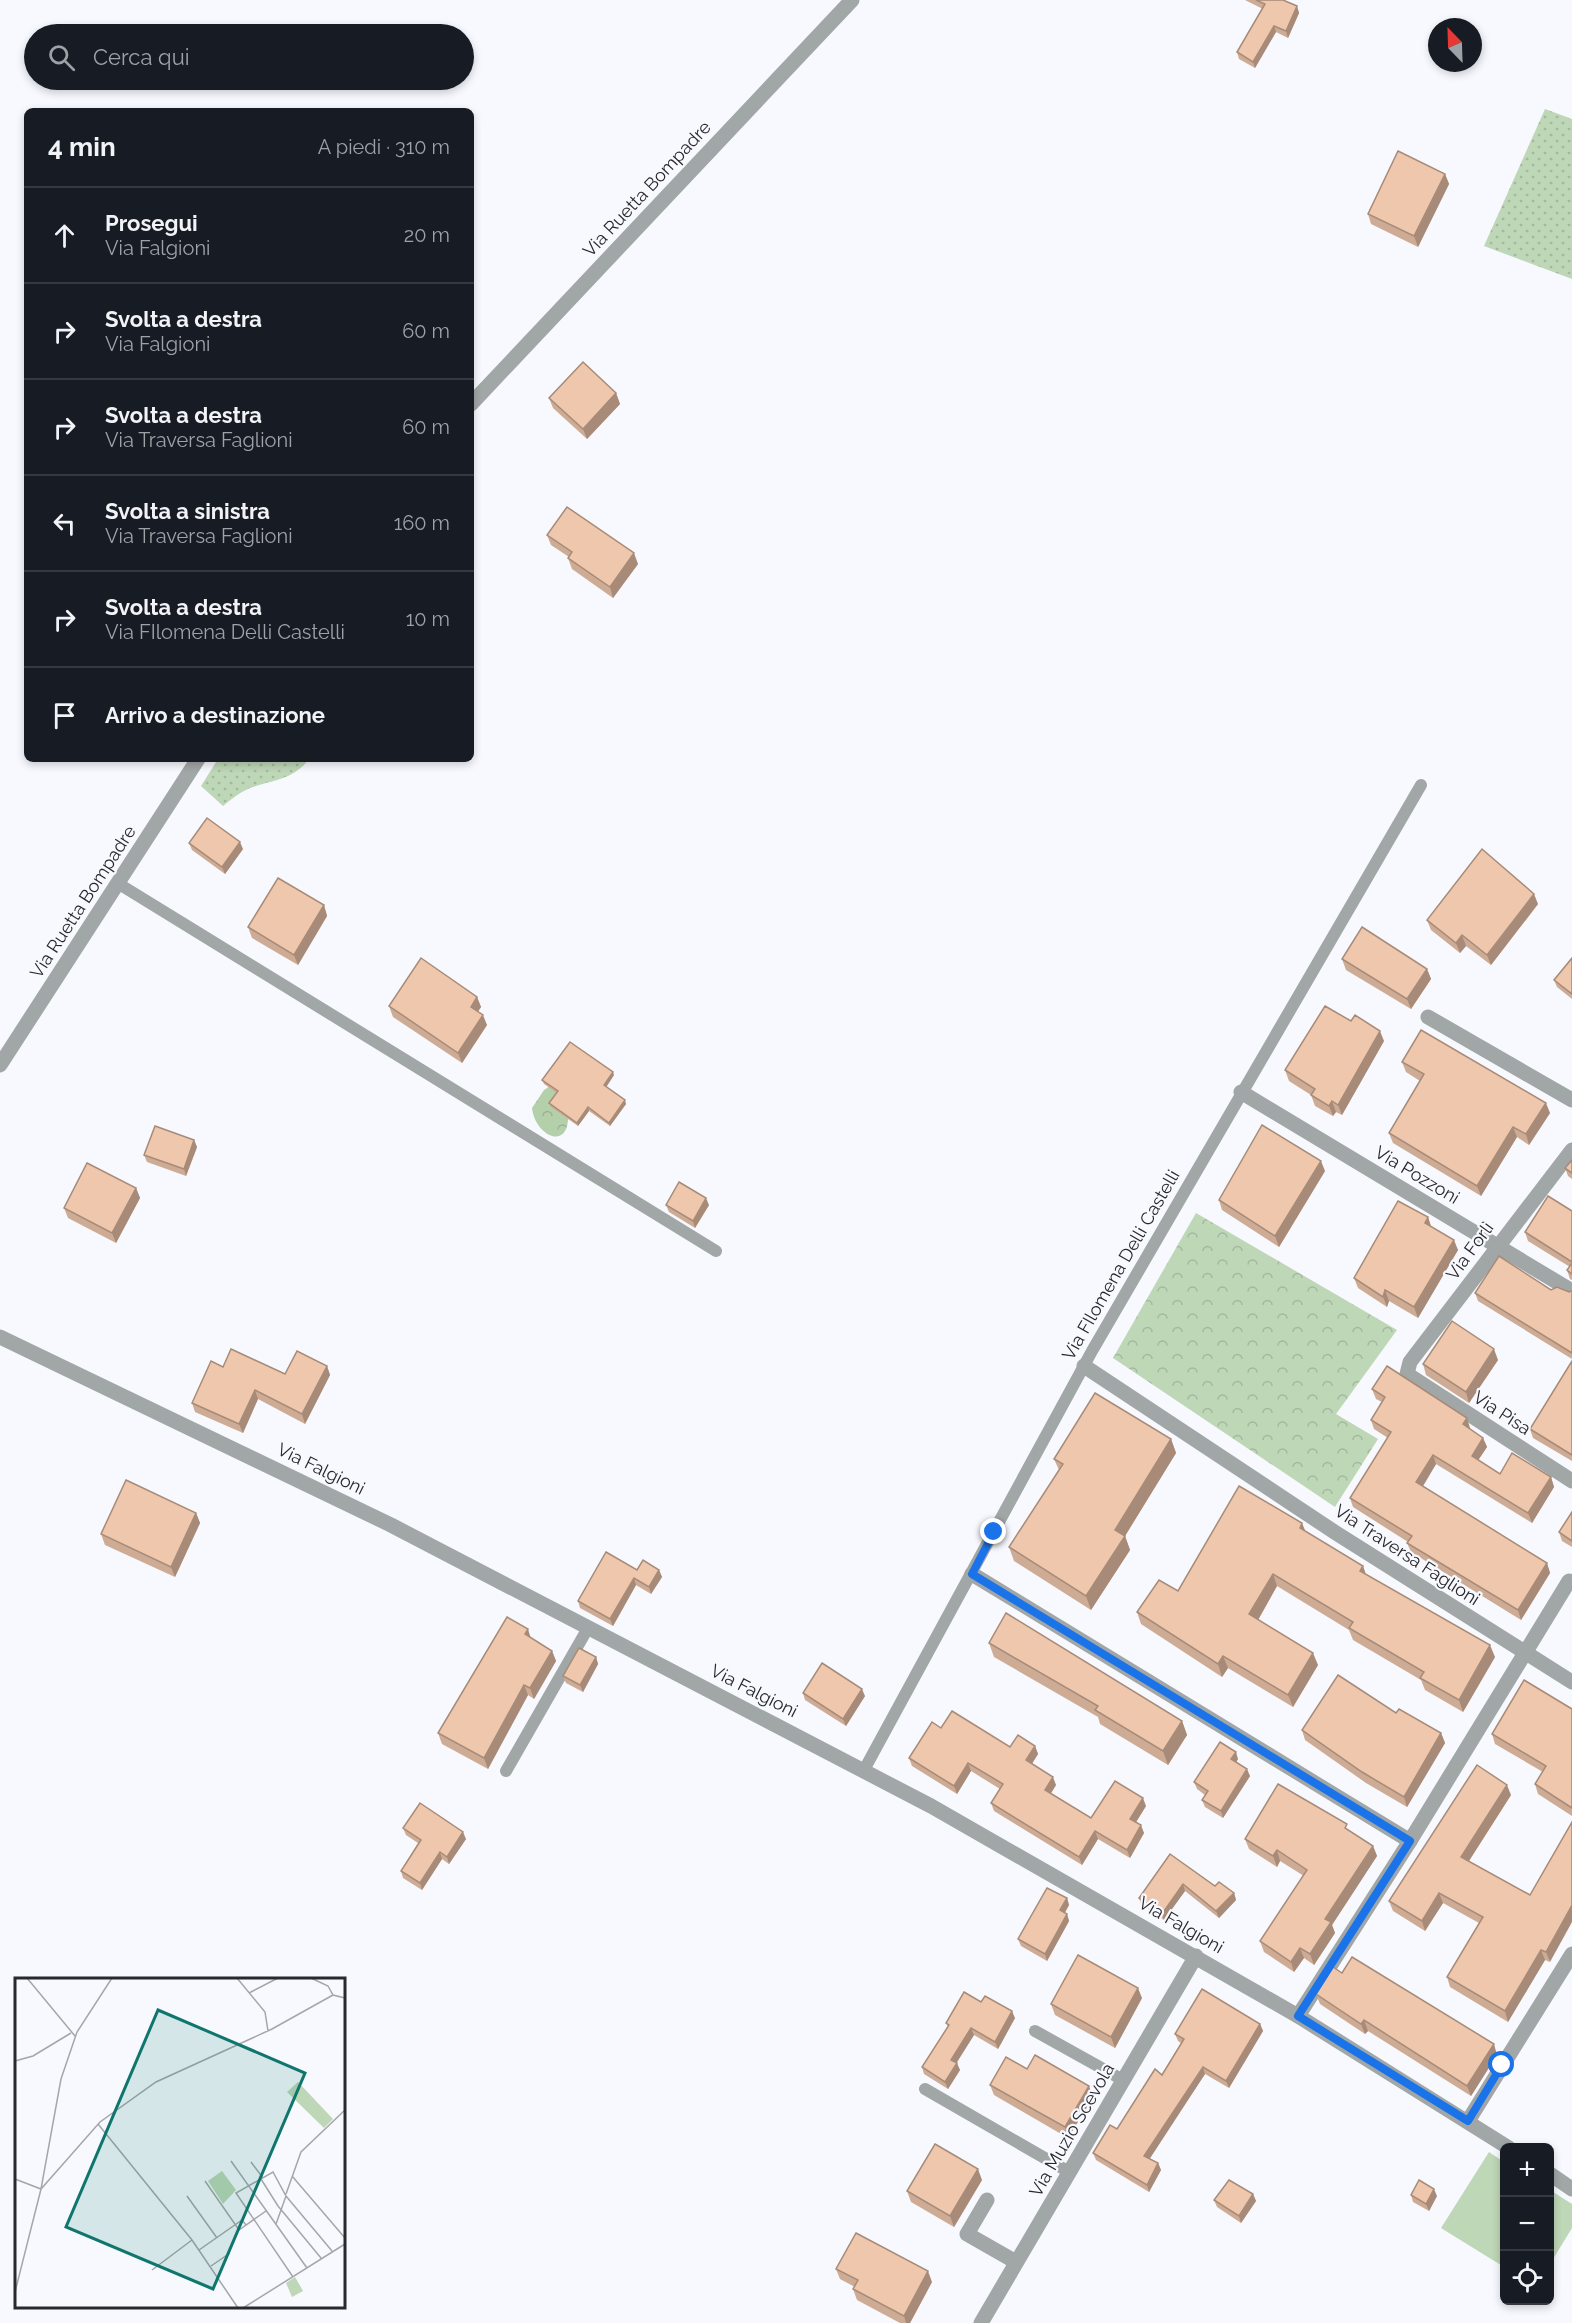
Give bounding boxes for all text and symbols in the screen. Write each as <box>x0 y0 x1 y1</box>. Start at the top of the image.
north arrow <box>1428 18 1482 72</box>
search box <box>24 24 474 90</box>
icon: search <box>45 41 78 74</box>
text: Cerca qui <box>93 44 190 70</box>
street label: Via Ruetta Bompadre <box>578 116 715 261</box>
text: 4 min <box>48 132 116 162</box>
text: A piedi · 310 m <box>318 135 450 159</box>
text: Prosegui <box>105 210 198 236</box>
icon: ahead <box>48 219 81 252</box>
text: 20 m <box>404 223 450 247</box>
text: Via Falgioni <box>105 236 210 260</box>
text: Svolta a destra <box>105 306 262 332</box>
icon: right <box>48 315 81 348</box>
text: 60 m <box>402 319 450 343</box>
text: Via Falgioni <box>105 332 210 356</box>
text: Svolta a destra <box>105 402 262 428</box>
icon: right <box>48 411 81 444</box>
text: 60 m <box>402 415 450 439</box>
text: Via Traversa Faglioni <box>105 428 293 452</box>
text: Svolta a sinistra <box>105 498 270 524</box>
icon: left <box>48 507 81 540</box>
text: 160 m <box>394 511 450 535</box>
text: Via Traversa Faglioni <box>105 524 293 548</box>
text: Svolta a destra <box>105 594 262 620</box>
icon: right <box>48 603 81 636</box>
text: 10 m <box>406 607 450 631</box>
text: Via FIlomena Delli Castelli <box>105 620 345 644</box>
icon: arrive <box>48 699 81 732</box>
text: Arrivo a destinazione <box>105 702 325 728</box>
street label: Via Ruetta Bompadre <box>25 821 140 982</box>
street label: Via Pozzoni <box>1371 1141 1463 1208</box>
street label: Via FIlomena Delli Castelli <box>1057 1166 1184 1364</box>
street label: Via Forlì <box>1442 1218 1498 1284</box>
street label: Via Pisa <box>1470 1386 1535 1439</box>
street label: Via Falgioni <box>274 1438 368 1499</box>
street label: Via Traversa Faglioni <box>1331 1500 1484 1609</box>
route end <box>980 1518 1006 1544</box>
street label: Via Falgioni <box>707 1660 801 1721</box>
street label: Via Falgioni <box>1135 1892 1228 1957</box>
inset map <box>15 1978 345 2308</box>
route start <box>1488 2051 1514 2077</box>
street label: Via Muzio Scevola <box>1025 2059 1118 2200</box>
map controls <box>1500 2143 1554 2305</box>
button: + <box>1500 2143 1554 2197</box>
button: − <box>1500 2197 1554 2251</box>
button: locate <box>1500 2251 1554 2305</box>

